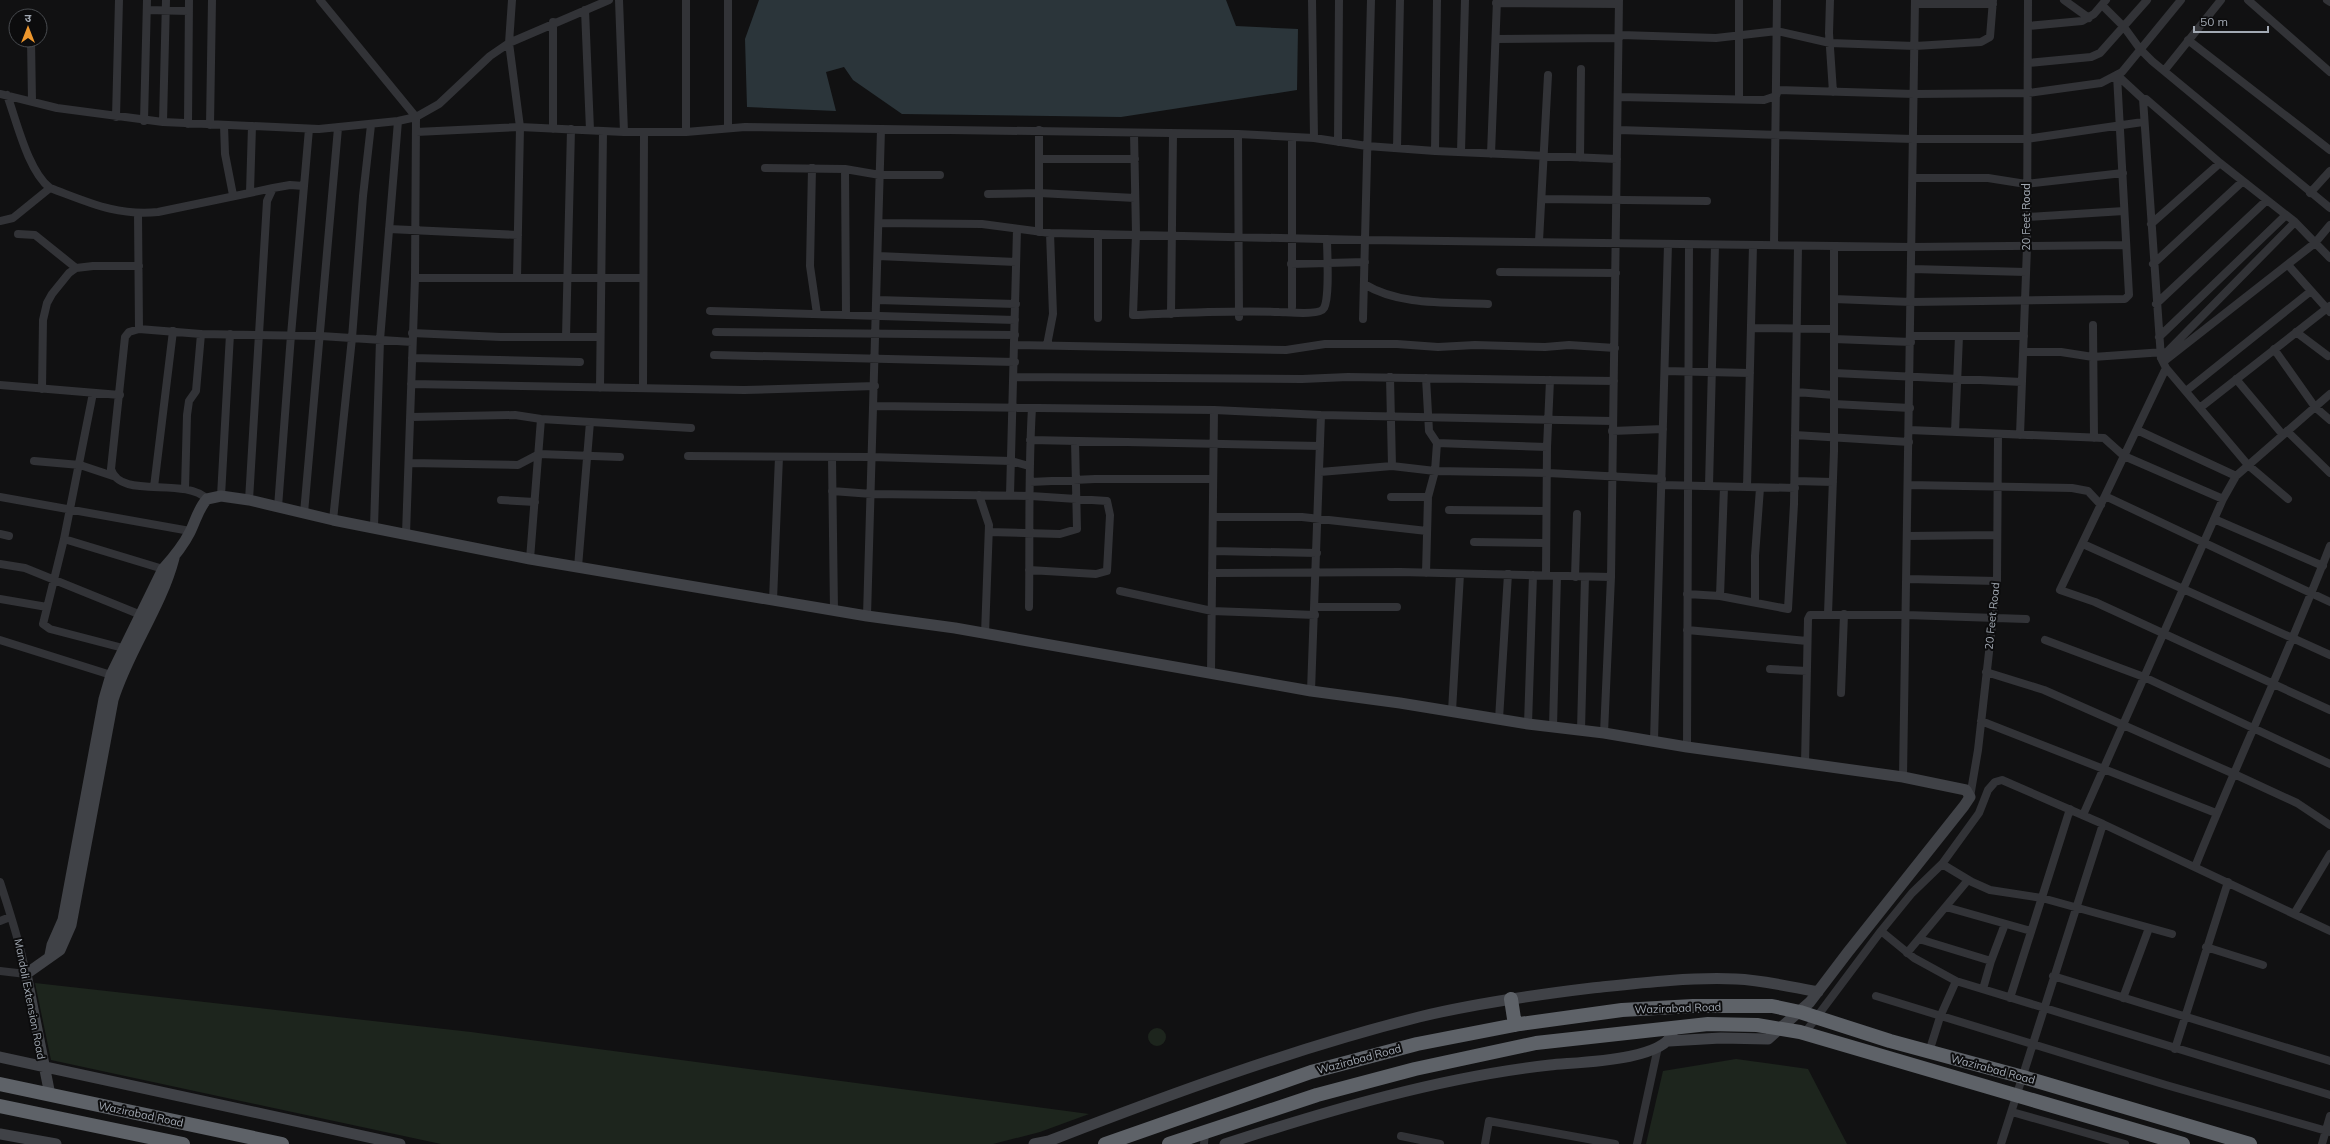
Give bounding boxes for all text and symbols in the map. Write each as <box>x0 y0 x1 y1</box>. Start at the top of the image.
north arrow <box>8 8 48 48</box>
scale bar <box>2194 8 2268 34</box>
text: उ <box>25 11 32 25</box>
text: 50 m <box>2200 14 2228 29</box>
street label: 20 Feet Road <box>2019 183 2033 251</box>
street label: 20 Feet Road <box>1981 582 2003 650</box>
street label: Mandoli Extension Road <box>11 937 49 1061</box>
street label: Wazirabad Road <box>1634 999 1722 1017</box>
street label: Wazirabad Road <box>1315 1041 1403 1077</box>
street label: Wazirabad Road <box>1949 1051 2037 1087</box>
street label: Wazirabad Road <box>97 1098 185 1130</box>

